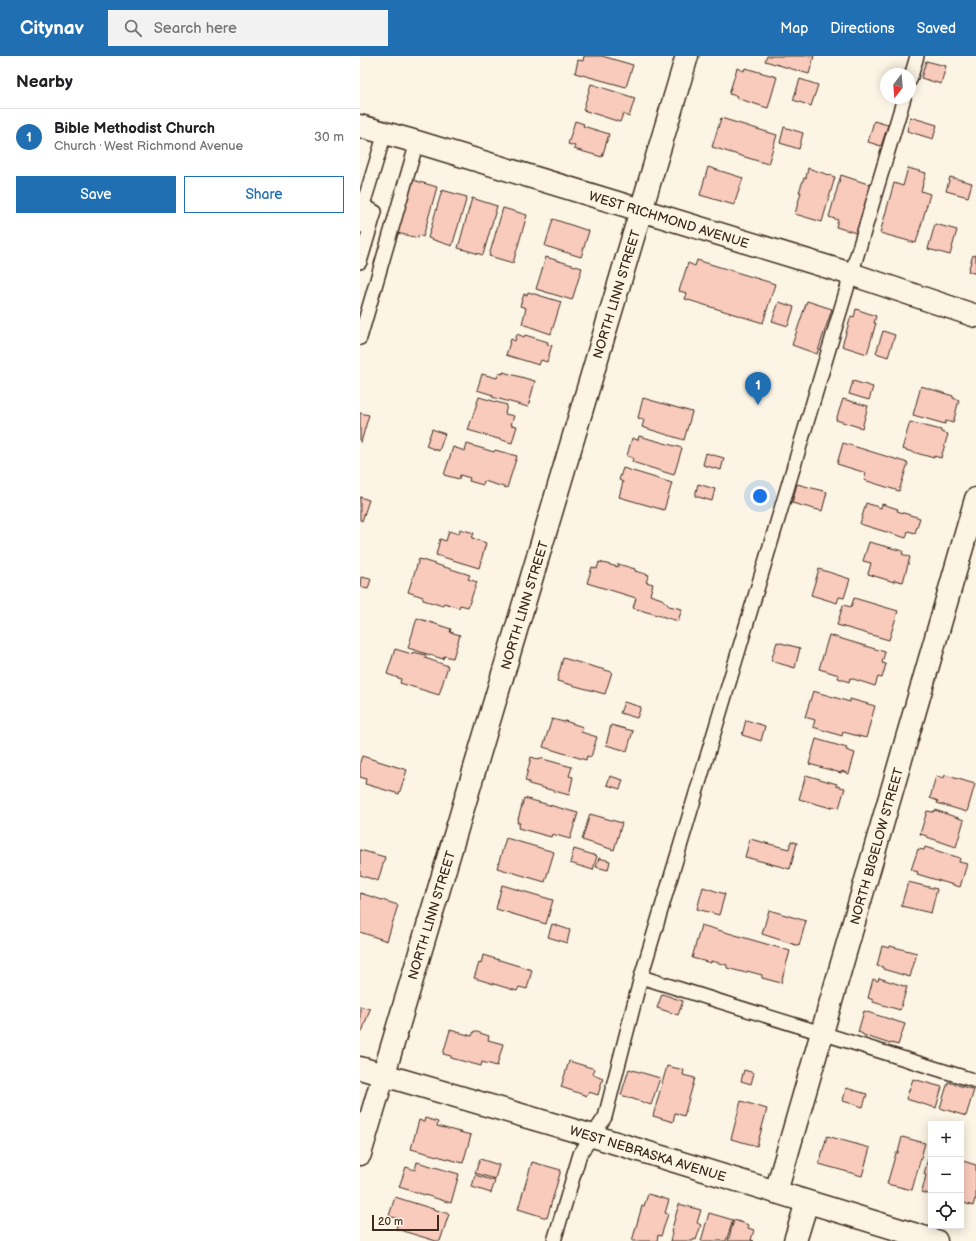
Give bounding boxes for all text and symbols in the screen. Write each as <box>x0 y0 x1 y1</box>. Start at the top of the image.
search box <box>108 10 388 46</box>
text: Citynav <box>20 17 84 40</box>
icon: search <box>122 17 144 39</box>
text: Search here <box>154 19 237 38</box>
text: Map <box>780 20 808 37</box>
text: Directions <box>830 20 895 37</box>
text: Saved <box>917 20 956 37</box>
north arrow <box>880 68 916 104</box>
text: Nearby <box>16 72 73 92</box>
text: Bible Methodist Church <box>54 119 215 138</box>
text: 1 <box>26 129 32 145</box>
text: 30 m <box>314 129 344 145</box>
text: Church · West Richmond Avenue <box>54 138 243 154</box>
button: Save <box>16 176 176 213</box>
button: Share <box>184 176 344 213</box>
street label: WEST RICHMOND AVENUE <box>587 188 751 252</box>
street label: NORTH LINN STREET <box>590 228 644 361</box>
pin: 1 <box>745 372 771 405</box>
your location <box>750 486 770 506</box>
street label: NORTH LINN STREET <box>498 539 552 672</box>
street label: NORTH BIGELOW STREET <box>847 766 907 927</box>
street label: NORTH LINN STREET <box>405 849 459 982</box>
map controls <box>928 1121 964 1229</box>
button: + <box>928 1121 964 1157</box>
street label: WEST NEBRASKA AVENUE <box>568 1123 728 1186</box>
button: − <box>928 1157 964 1193</box>
button: locate <box>928 1193 964 1229</box>
scale bar <box>372 1213 439 1232</box>
text: 20 m <box>378 1215 403 1228</box>

